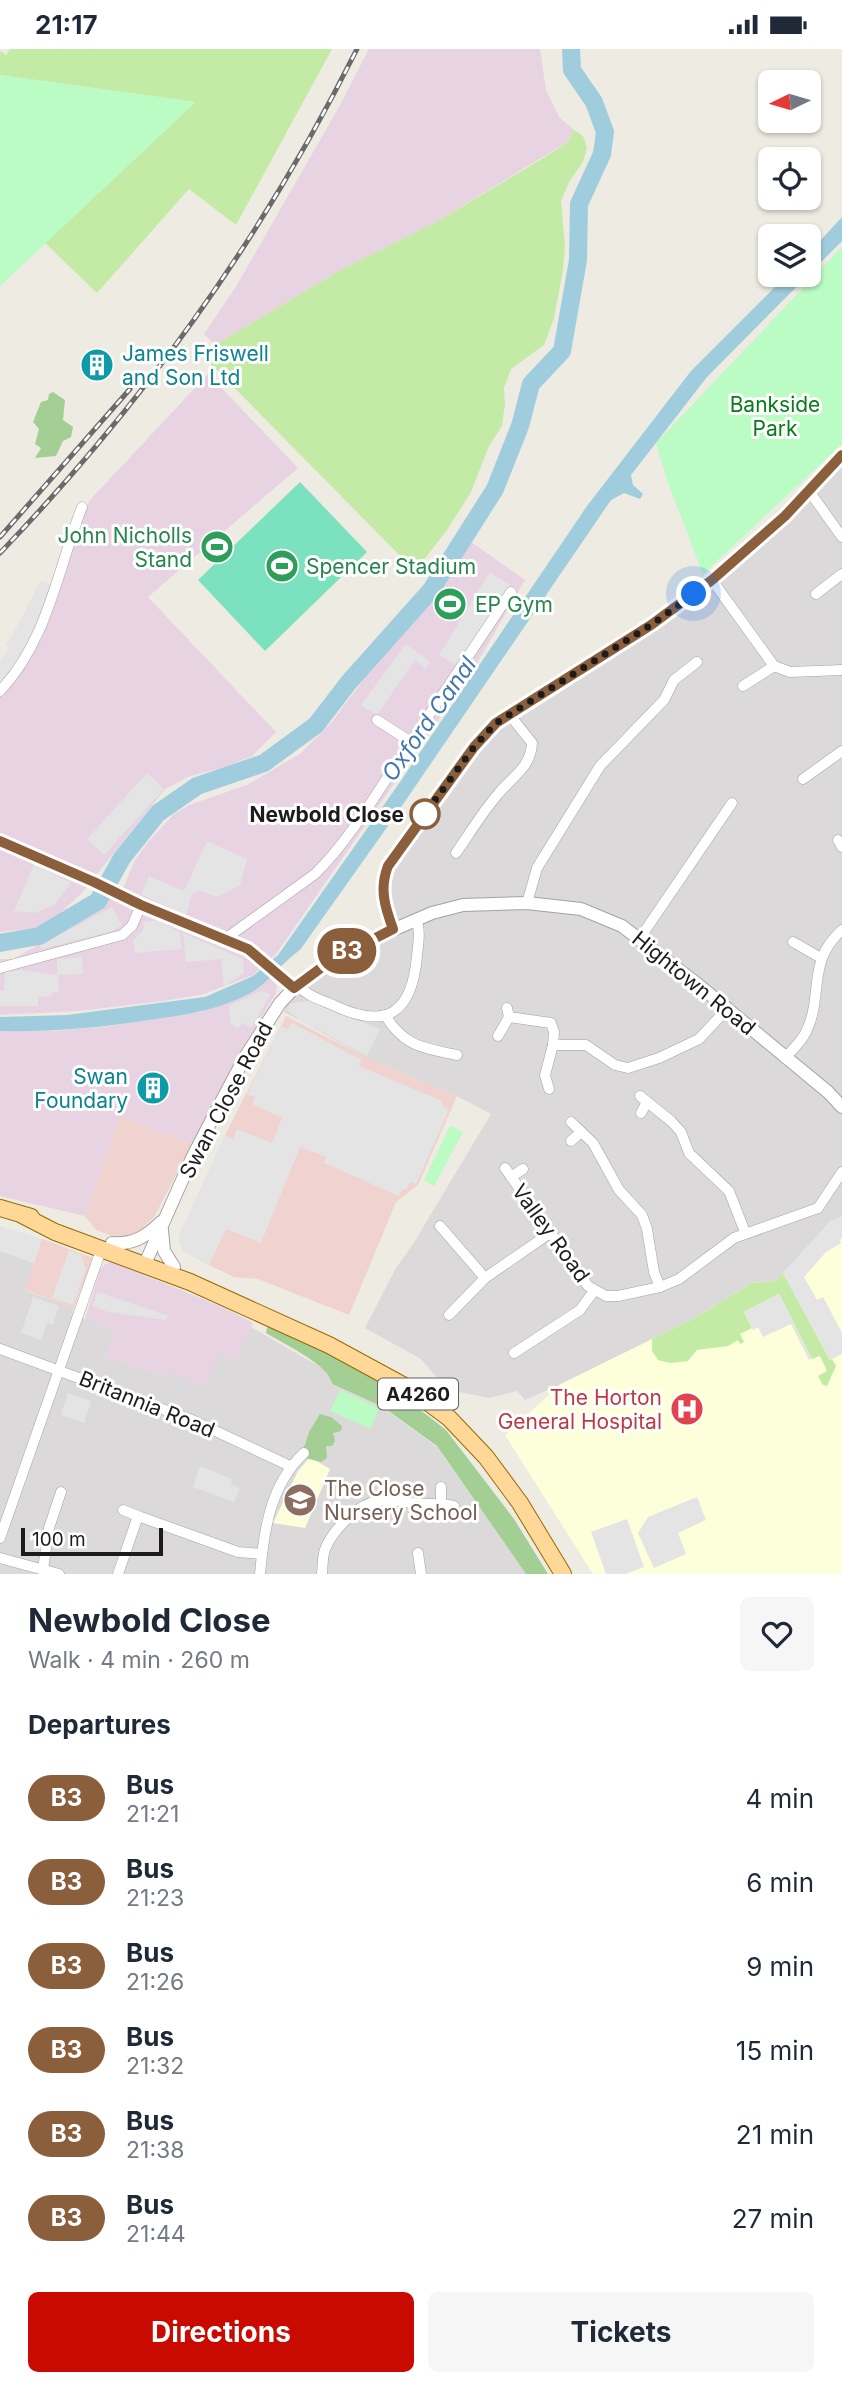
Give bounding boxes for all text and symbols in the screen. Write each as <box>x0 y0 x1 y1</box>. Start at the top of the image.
text: 21:17 <box>35 9 98 40</box>
north arrow <box>758 70 821 133</box>
map controls <box>758 70 821 287</box>
button: locate <box>758 147 821 210</box>
button: layers <box>758 224 821 287</box>
place label: James Friswell and Son Ltd <box>122 341 269 390</box>
building icon: James Friswell and Son Ltd <box>78 346 116 384</box>
park label: Bankside Park <box>730 392 820 441</box>
place label: John Nicholls Stand <box>58 523 192 572</box>
sports icon: John Nicholls Stand <box>198 528 236 566</box>
sports icon: Spencer Stadium <box>263 547 301 585</box>
place label: Spencer Stadium <box>306 554 476 579</box>
your location <box>676 576 711 611</box>
sports icon: EP Gym <box>431 585 469 623</box>
place label: EP Gym <box>475 592 553 617</box>
water label: Oxford Canal <box>376 651 482 787</box>
marker: Newbold Close <box>410 799 440 829</box>
place label: Newbold Close <box>250 802 404 827</box>
street label: Hightown Road <box>627 926 761 1040</box>
line badge: B3 <box>316 928 378 974</box>
text: B3 <box>331 936 363 965</box>
street label: Swan Close Road <box>174 1017 278 1183</box>
place label: Swan Foundary <box>34 1064 128 1113</box>
building icon: Swan Foundary <box>134 1069 172 1107</box>
street label: Valley Road <box>507 1179 595 1287</box>
street label: Britannia Road <box>76 1365 218 1443</box>
road number: A4260 <box>378 1379 458 1409</box>
place label: The Horton General Hospital <box>498 1385 662 1434</box>
hospital icon: The Horton General Hospital <box>668 1390 706 1428</box>
place label: The Close Nursery School <box>324 1476 478 1525</box>
school or university icon: The Close Nursery School <box>281 1481 319 1519</box>
scale bar <box>21 1525 163 1557</box>
text: 100 m <box>32 1528 86 1551</box>
button: heart <box>740 1597 814 1671</box>
text: Newbold Close <box>28 1600 271 1640</box>
text: Walk · 4 min · 260 m <box>28 1646 250 1674</box>
text: Departures <box>28 1709 171 1740</box>
text: Bus <box>126 1769 174 1800</box>
text: B3 <box>51 1783 82 1812</box>
text: 4 min <box>745 1783 814 1814</box>
text: 21:21 <box>126 1800 179 1828</box>
text: Bus <box>126 1853 174 1884</box>
text: B3 <box>51 1867 82 1896</box>
text: 6 min <box>746 1867 814 1898</box>
text: 21:23 <box>126 1884 184 1912</box>
text: Bus <box>126 1937 174 1968</box>
text: B3 <box>51 1951 82 1980</box>
text: 9 min <box>746 1951 814 1982</box>
text: 21:26 <box>126 1968 184 1996</box>
text: Bus <box>126 2021 174 2052</box>
text: B3 <box>51 2035 82 2064</box>
text: 15 min <box>736 2035 814 2066</box>
text: 21:32 <box>126 2052 184 2080</box>
text: Bus <box>126 2105 174 2136</box>
text: B3 <box>51 2119 82 2148</box>
text: 21 min <box>736 2119 814 2150</box>
text: 21:38 <box>126 2136 184 2164</box>
text: Bus <box>126 2189 174 2220</box>
text: B3 <box>51 2203 82 2232</box>
text: 27 min <box>732 2203 814 2234</box>
text: 21:44 <box>126 2220 186 2248</box>
button: Directions <box>28 2292 414 2372</box>
button: Tickets <box>428 2292 814 2372</box>

